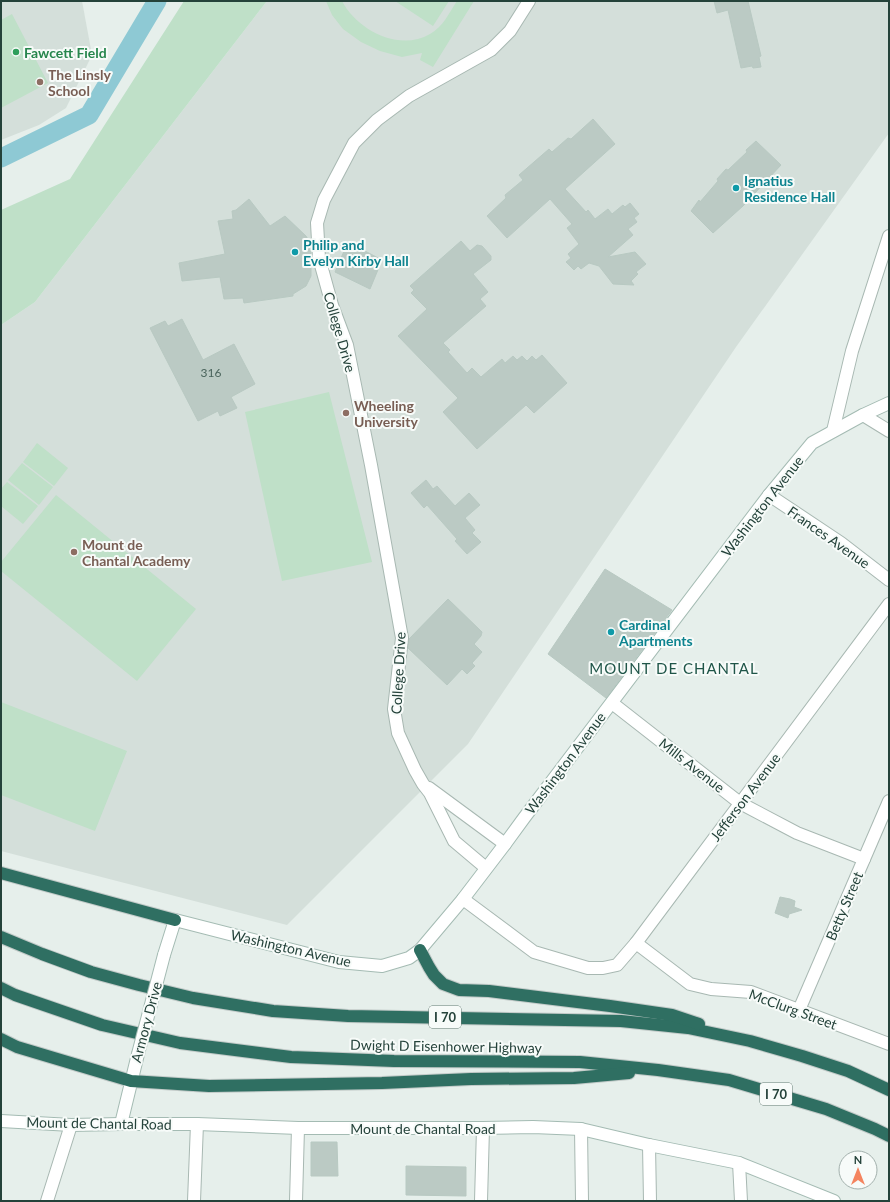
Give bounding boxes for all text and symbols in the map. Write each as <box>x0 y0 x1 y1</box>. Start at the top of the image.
place label: Fawcett Field <box>24 44 107 61</box>
marker: Fawcett Field <box>11 47 21 57</box>
place label: The Linsly School <box>48 66 111 99</box>
marker: The Linsly School <box>35 77 45 87</box>
place label: Ignatius Residence Hall <box>744 172 835 205</box>
marker: Ignatius Residence Hall <box>731 183 741 193</box>
place label: Philip and Evelyn Kirby Hall <box>303 236 409 269</box>
marker: Philip and Evelyn Kirby Hall <box>290 247 300 257</box>
street label: College Drive <box>320 290 360 374</box>
house number: 316 <box>201 365 221 380</box>
place label: Wheeling University <box>354 397 418 430</box>
marker: Wheeling University <box>341 408 351 418</box>
street label: Washington Avenue <box>717 452 807 560</box>
street label: Frances Avenue <box>785 502 873 572</box>
place label: Mount de Chantal Academy <box>82 536 191 569</box>
marker: Mount de Chantal Academy <box>69 547 79 557</box>
place label: Cardinal Apartments <box>618 616 693 649</box>
marker: Cardinal Apartments <box>606 627 616 637</box>
street label: College Drive <box>387 631 409 715</box>
district label: MOUNT DE CHANTAL <box>589 659 759 677</box>
street label: Washington Avenue <box>521 709 609 817</box>
street label: Mills Avenue <box>656 734 728 796</box>
street label: Jefferson Avenue <box>706 750 784 844</box>
street label: Betty Street <box>822 869 866 943</box>
street label: Washington Avenue <box>229 926 353 970</box>
street label: Armory Drive <box>127 980 165 1064</box>
street label: McClurg Street <box>747 985 839 1033</box>
road number: I 70 <box>429 1006 461 1028</box>
street label: Dwight D Eisenhower Highway <box>350 1036 543 1056</box>
road number: I 70 <box>760 1083 792 1105</box>
street label: Mount de Chantal Road <box>26 1113 172 1133</box>
street label: Mount de Chantal Road <box>350 1120 496 1137</box>
north arrow <box>838 1150 878 1190</box>
text: N <box>854 1153 862 1166</box>

